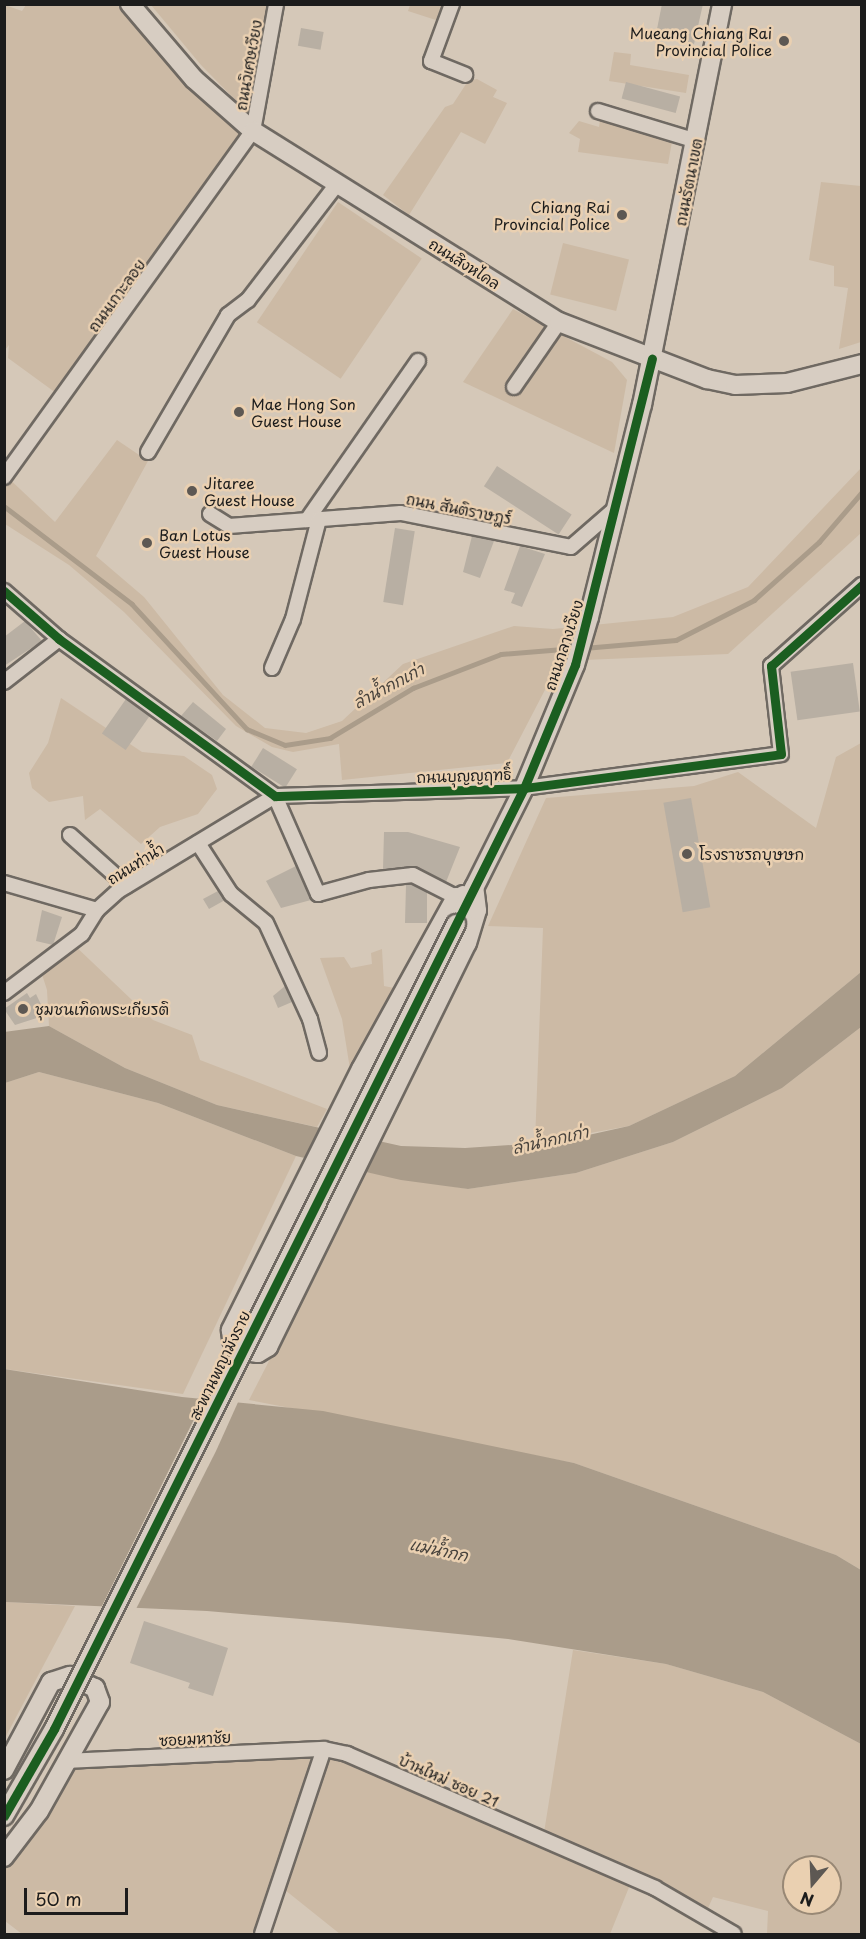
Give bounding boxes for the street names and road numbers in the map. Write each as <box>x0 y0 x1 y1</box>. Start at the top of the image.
street label: ถนนวิเศษเวียง <box>231 18 265 112</box>
street label: ถนนรัตนาเขต <box>671 137 705 227</box>
street label: ถนนสิงหไคล <box>426 234 504 292</box>
street label: ถนนเกาะลอย <box>84 255 148 335</box>
street label: ถนน สันติราษฎร์ <box>405 489 513 527</box>
street label: ถนนกลางเวียง <box>540 597 586 693</box>
street label: ถนนบุญญฤทธิ์ <box>416 764 512 786</box>
street label: ถนนท่าน้ำ <box>103 839 167 887</box>
street label: สะพานพญามังราย <box>185 1307 253 1423</box>
street label: ซอยมหาชัย <box>158 1727 232 1749</box>
street label: บ้านใหม่ ซอย 21 <box>396 1750 502 1810</box>

